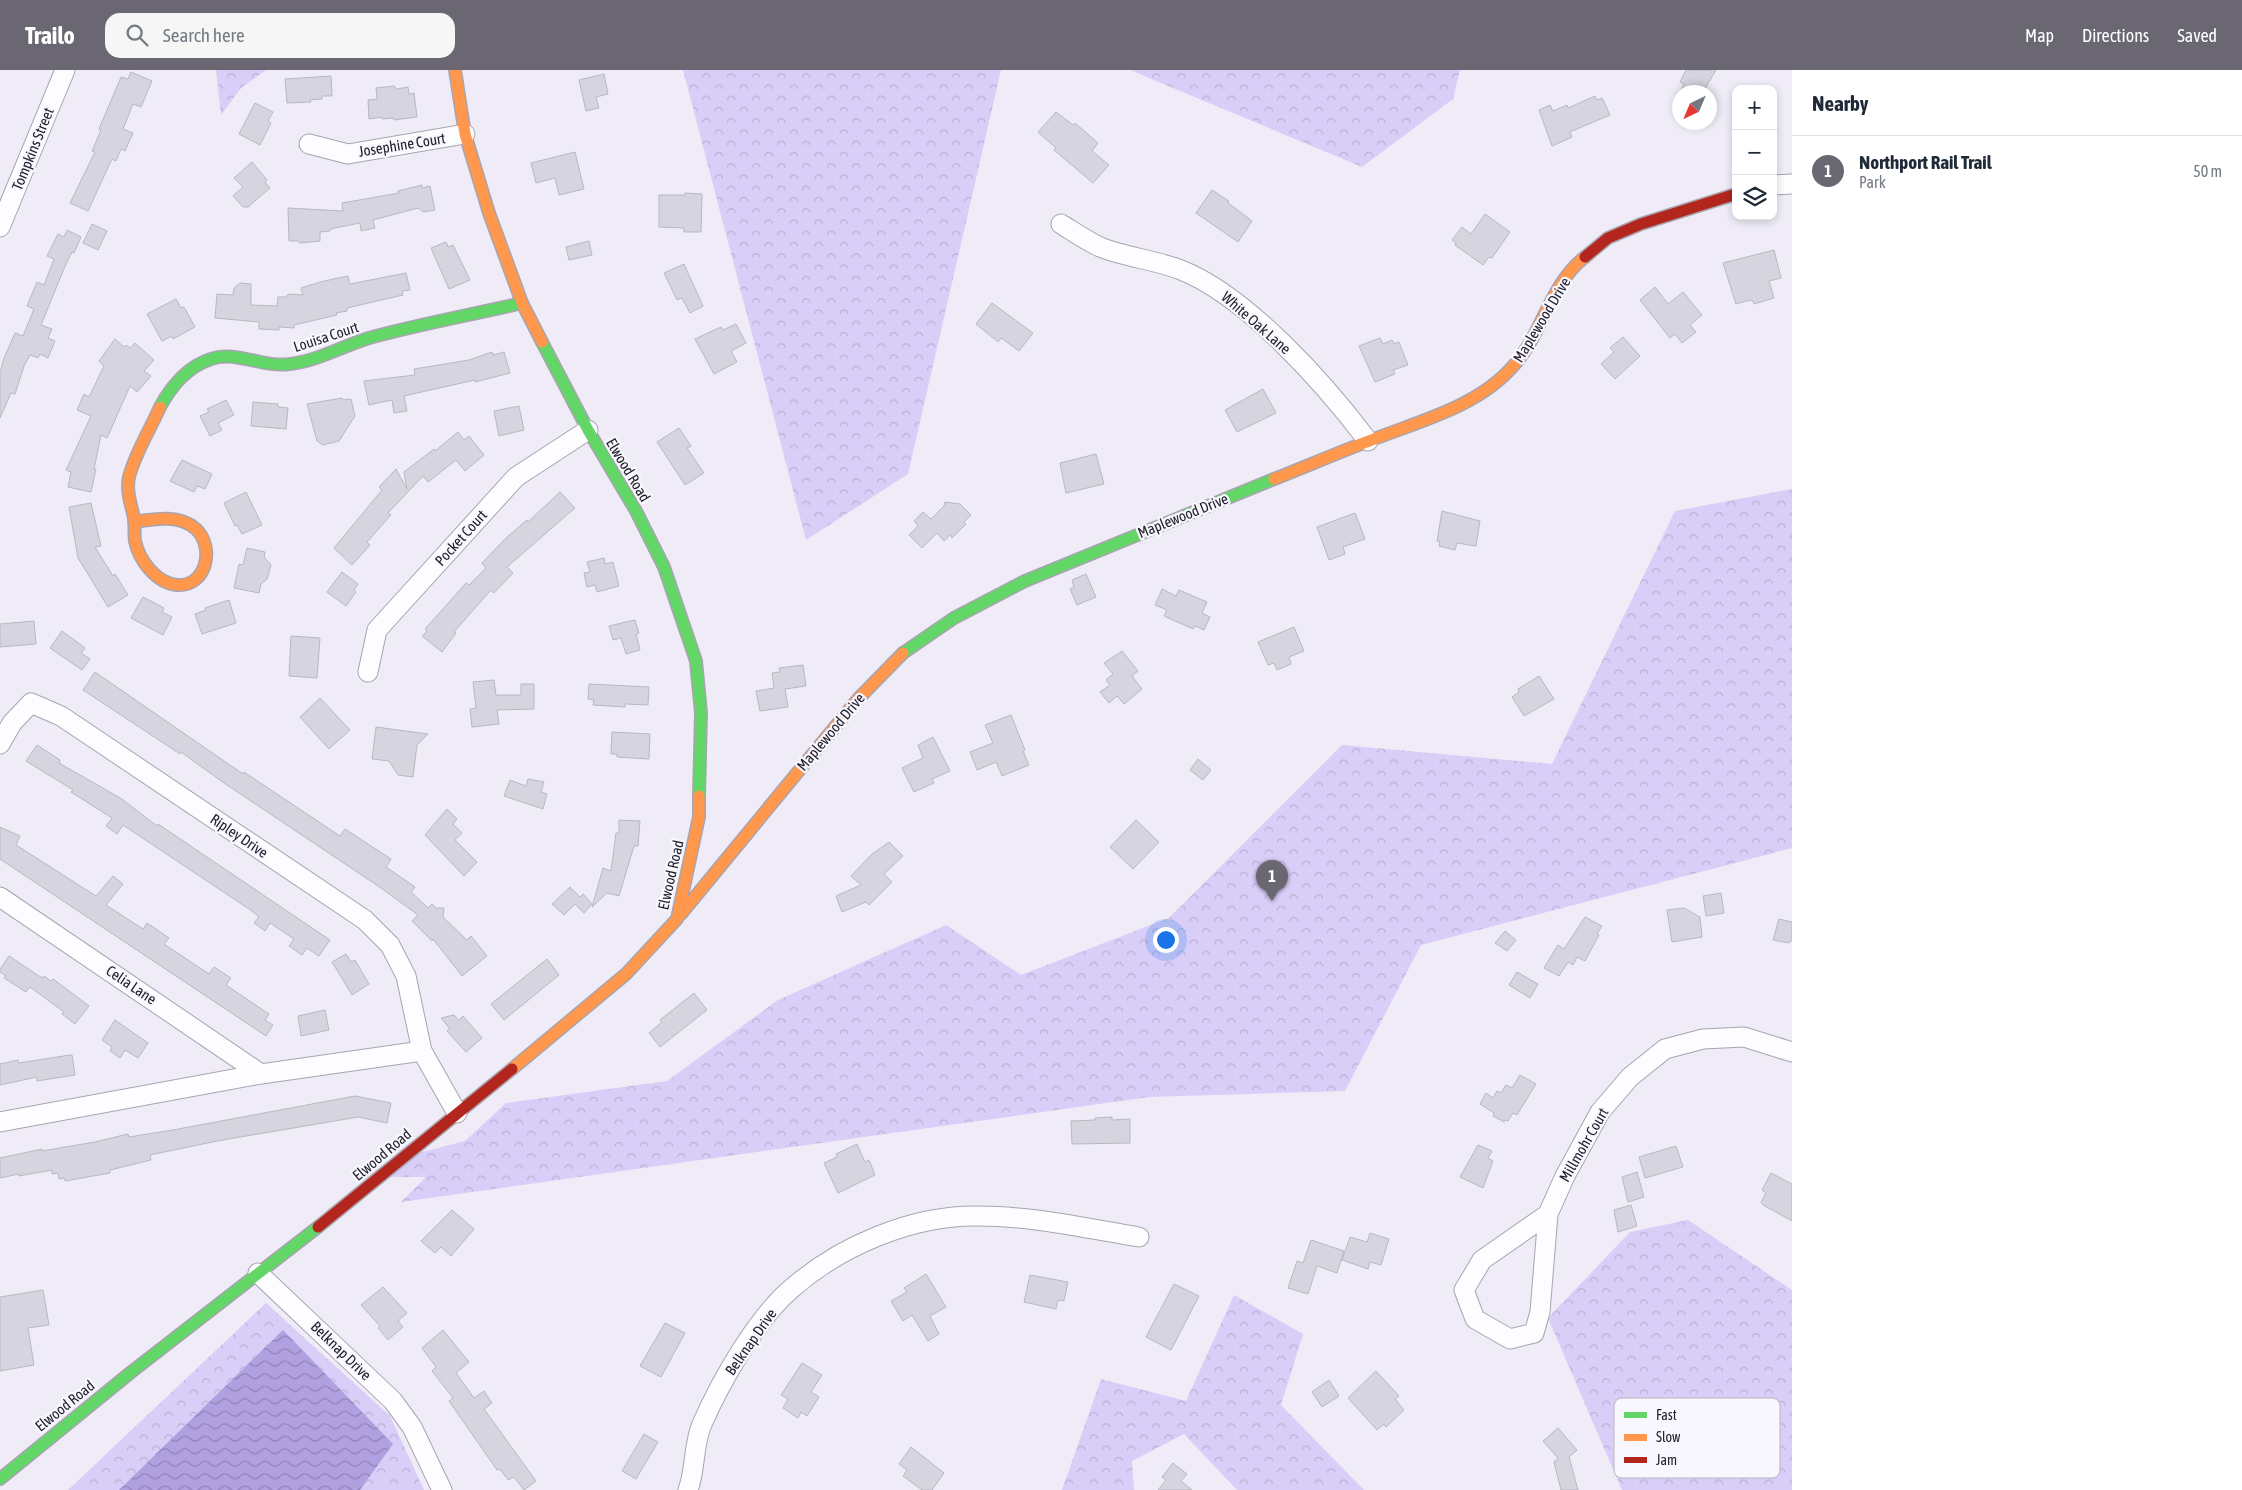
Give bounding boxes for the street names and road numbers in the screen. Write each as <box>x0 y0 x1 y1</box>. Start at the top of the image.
street label: Tompkins Street <box>8 105 57 193</box>
street label: Josephine Court <box>357 129 447 160</box>
street label: Maplewood Drive <box>1510 274 1574 365</box>
street label: White Oak Lane <box>1218 288 1294 357</box>
street label: Louisa Court <box>291 318 361 355</box>
street label: Elwood Road <box>603 435 654 505</box>
street label: Maplewood Drive <box>1135 490 1231 541</box>
street label: Pocket Court <box>431 506 490 569</box>
street label: Maplewood Drive <box>793 689 868 774</box>
street label: Ripley Drive <box>207 810 272 861</box>
street label: Elwood Road <box>654 838 687 911</box>
street label: Celia Lane <box>103 962 160 1008</box>
street label: Millmohr Court <box>1556 1105 1612 1185</box>
street label: Elwood Road <box>349 1125 414 1184</box>
street label: Belknap Drive <box>722 1305 780 1378</box>
street label: Belknap Drive <box>308 1318 375 1384</box>
street label: Elwood Road <box>32 1377 98 1435</box>

